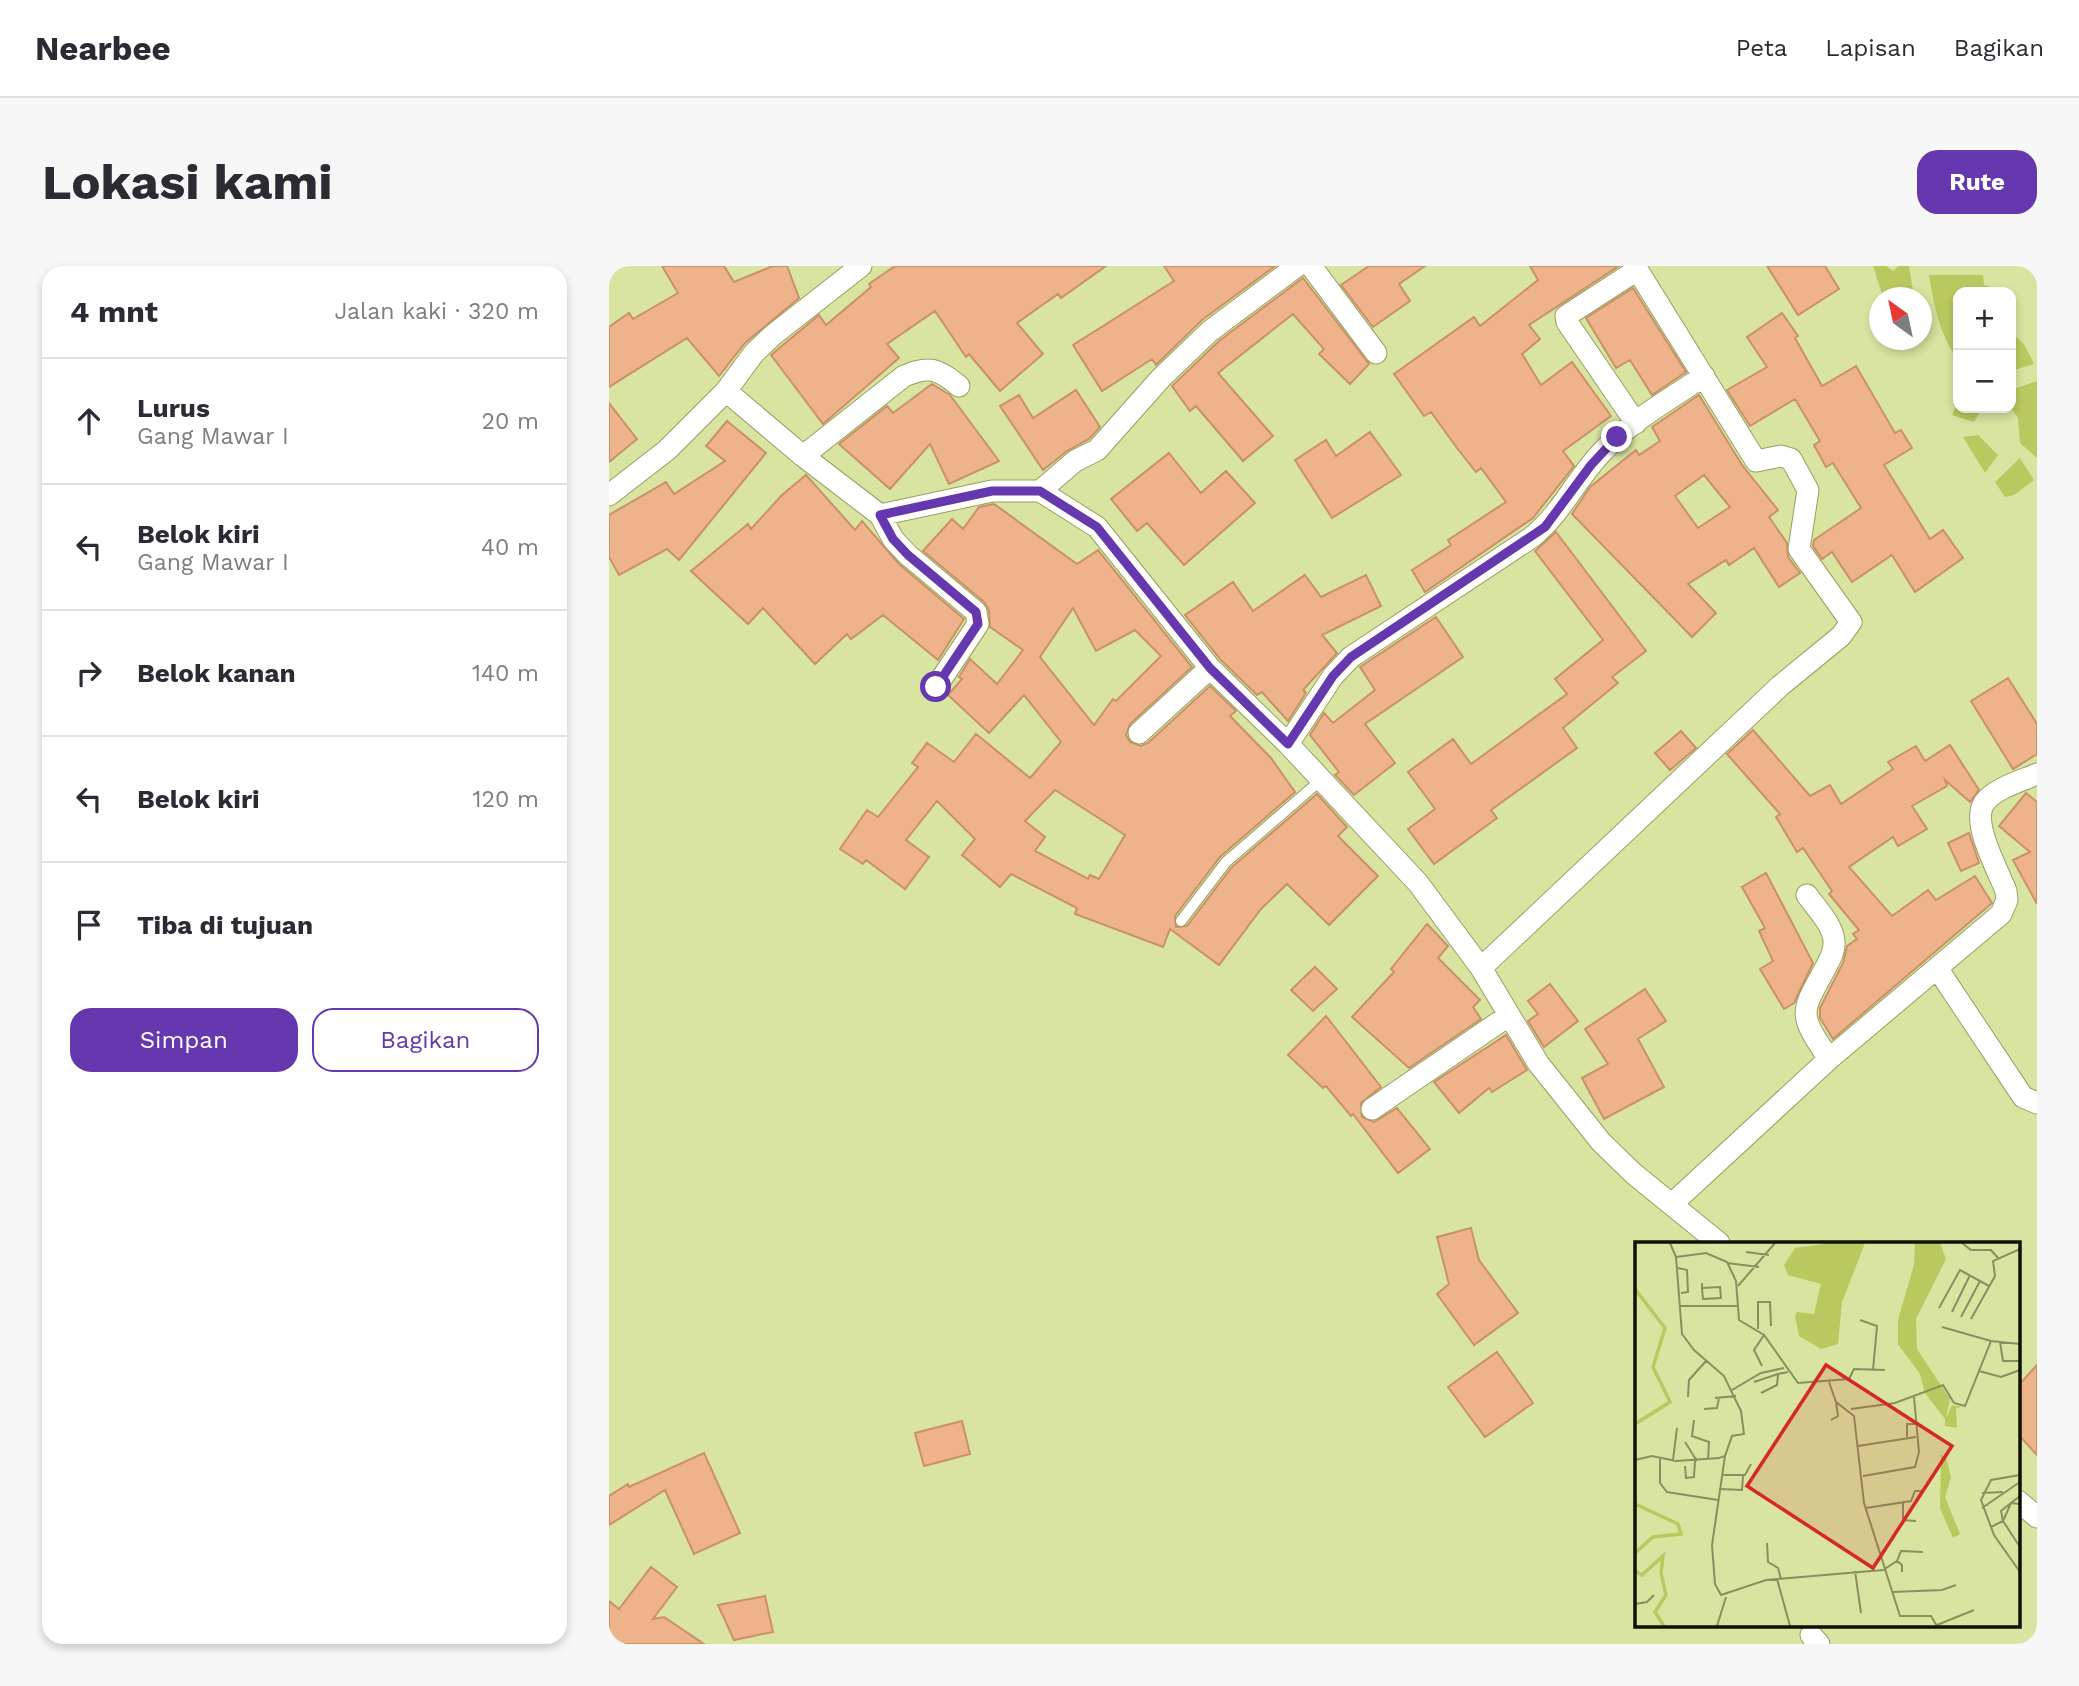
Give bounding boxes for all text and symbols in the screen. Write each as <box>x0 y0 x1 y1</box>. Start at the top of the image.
text: Nearbee <box>35 29 171 68</box>
text: Peta <box>1736 34 1787 62</box>
text: Lapisan <box>1825 34 1916 62</box>
text: Bagikan <box>1954 34 2044 62</box>
button: Rute <box>1917 150 2037 214</box>
text: Lokasi kami <box>42 153 333 211</box>
north arrow <box>1869 287 1932 350</box>
map controls <box>1953 287 2016 413</box>
button: + <box>1953 287 2016 350</box>
text: 4 mnt <box>70 294 158 329</box>
text: Jalan kaki · 320 m <box>334 298 539 325</box>
button: − <box>1953 350 2016 413</box>
text: Lurus <box>137 393 210 423</box>
icon: ahead <box>70 402 108 440</box>
text: 20 m <box>482 408 539 435</box>
route end <box>1601 421 1632 452</box>
text: Gang Mawar I <box>137 423 289 450</box>
text: Belok kiri <box>137 519 260 549</box>
icon: left <box>70 528 108 566</box>
text: 40 m <box>481 534 539 561</box>
text: Gang Mawar I <box>137 549 289 576</box>
icon: right <box>70 654 108 692</box>
text: Belok kanan <box>137 658 296 688</box>
text: 140 m <box>472 660 539 687</box>
route start <box>920 671 951 702</box>
icon: left <box>70 780 108 818</box>
text: Belok kiri <box>137 784 260 814</box>
text: 120 m <box>473 786 539 813</box>
icon: arrive <box>70 906 108 944</box>
text: Tiba di tujuan <box>137 910 313 940</box>
button: Simpan <box>70 1008 298 1072</box>
button: Bagikan <box>312 1008 539 1072</box>
inset map <box>1635 1242 2019 1626</box>

